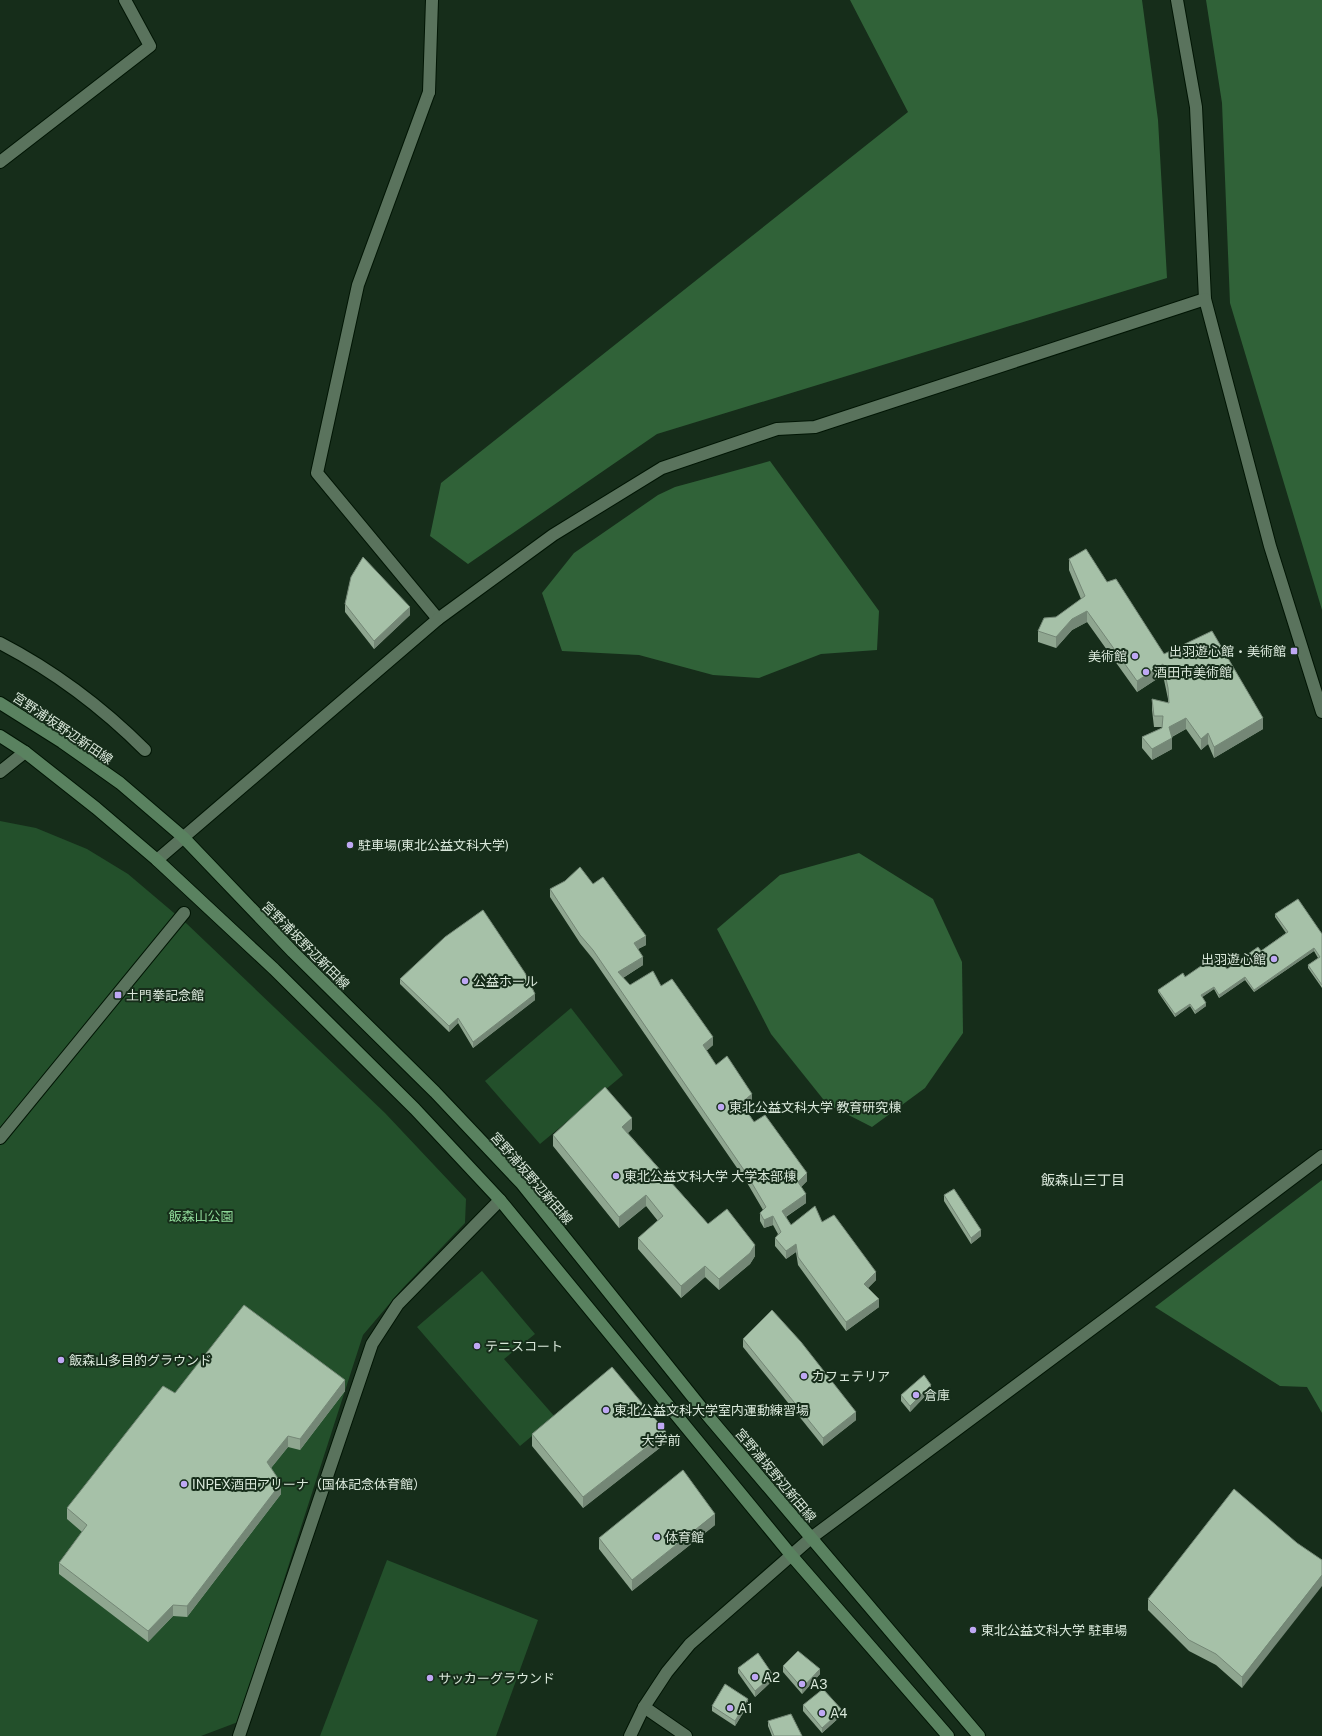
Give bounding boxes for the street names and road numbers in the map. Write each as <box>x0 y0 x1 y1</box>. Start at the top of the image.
street label: 宮野浦坂野辺新田線 <box>10 689 115 767</box>
street label: 宮野浦坂野辺新田線 <box>259 899 352 992</box>
street label: 宮野浦坂野辺新田線 <box>488 1129 576 1227</box>
street label: 宮野浦坂野辺新田線 <box>732 1426 819 1525</box>

